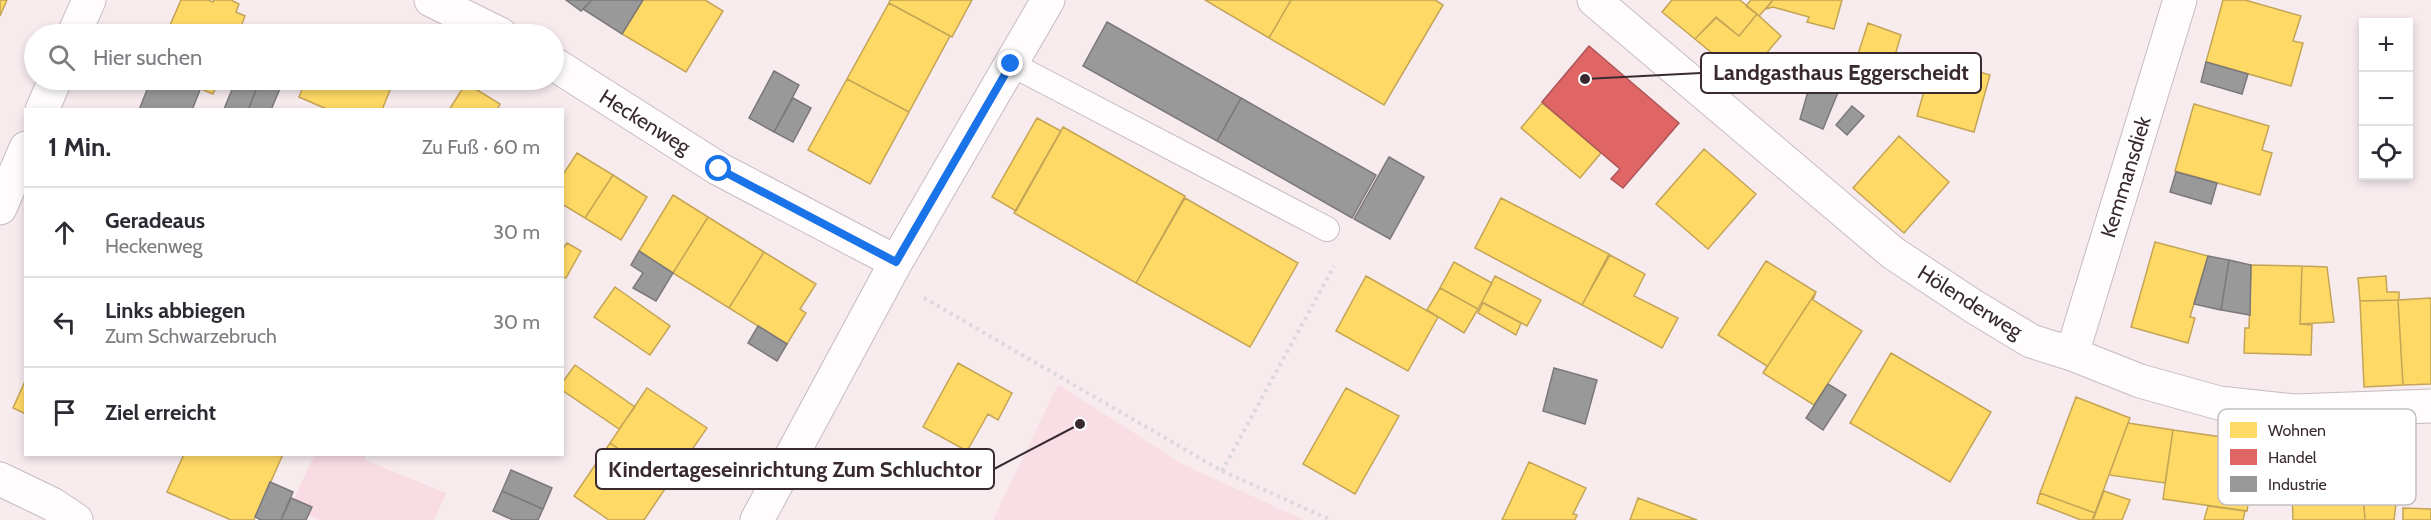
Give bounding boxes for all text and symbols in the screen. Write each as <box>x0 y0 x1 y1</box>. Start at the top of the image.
map controls <box>2359 18 2413 180</box>
button: + <box>2359 18 2413 72</box>
search box <box>24 24 564 90</box>
icon: search <box>45 41 78 74</box>
text: Hier suchen <box>93 44 202 71</box>
route end <box>997 50 1023 76</box>
callout: Landgasthaus Eggerscheidt <box>1701 53 1981 93</box>
text: Landgasthaus Eggerscheidt <box>1713 59 1969 86</box>
button: − <box>2359 72 2413 126</box>
street label: Heckenweg <box>595 84 696 160</box>
street label: Kemmansdiek <box>2095 113 2156 241</box>
button: locate <box>2359 126 2413 180</box>
text: 1 Min. <box>48 131 111 163</box>
text: Zu Fuß · 60 m <box>422 135 540 159</box>
route start <box>705 155 731 181</box>
text: Geradeaus <box>105 207 205 234</box>
icon: ahead <box>48 216 81 249</box>
text: 30 m <box>493 220 540 244</box>
text: Heckenweg <box>105 234 203 258</box>
street label: Hölenderweg <box>1913 259 2028 344</box>
text: Links abbiegen <box>105 297 245 324</box>
icon: left <box>48 306 81 339</box>
text: 30 m <box>493 310 540 334</box>
text: Zum Schwarzebruch <box>105 324 277 348</box>
icon: arrive <box>48 396 81 429</box>
text: Ziel erreicht <box>105 399 216 426</box>
legend <box>2218 409 2416 505</box>
text: Wohnen <box>2268 421 2326 440</box>
text: Handel <box>2268 448 2317 467</box>
callout: Kindertageseinrichtung Zum Schluchtor <box>596 449 994 489</box>
text: Kindertageseinrichtung Zum Schluchtor <box>608 456 983 483</box>
text: Industrie <box>2268 475 2327 494</box>

